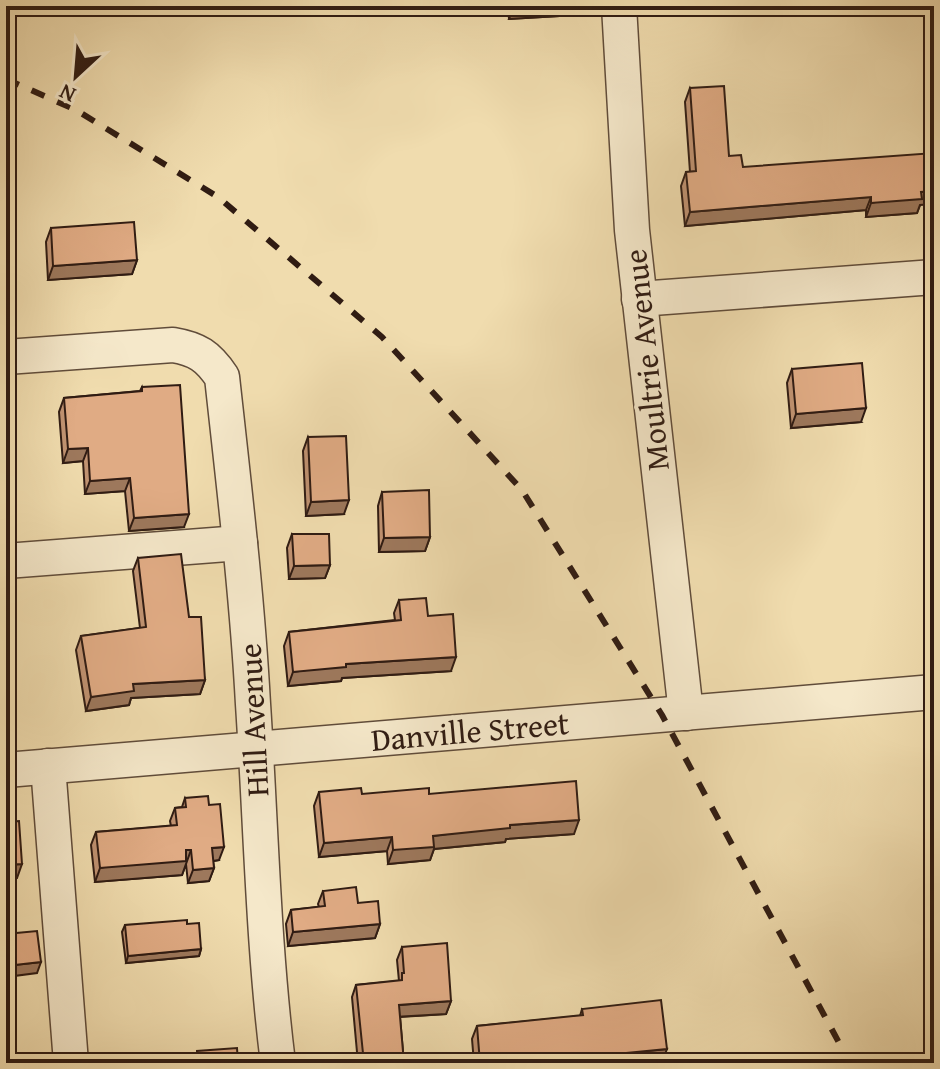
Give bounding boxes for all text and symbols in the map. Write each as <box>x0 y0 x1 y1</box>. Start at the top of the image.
north arrow <box>36 36 116 116</box>
text: N <box>53 76 81 112</box>
street label: Moultrie Avenue <box>611 247 681 473</box>
street label: Hill Avenue <box>226 642 280 798</box>
street label: Danville Street <box>369 699 571 763</box>

